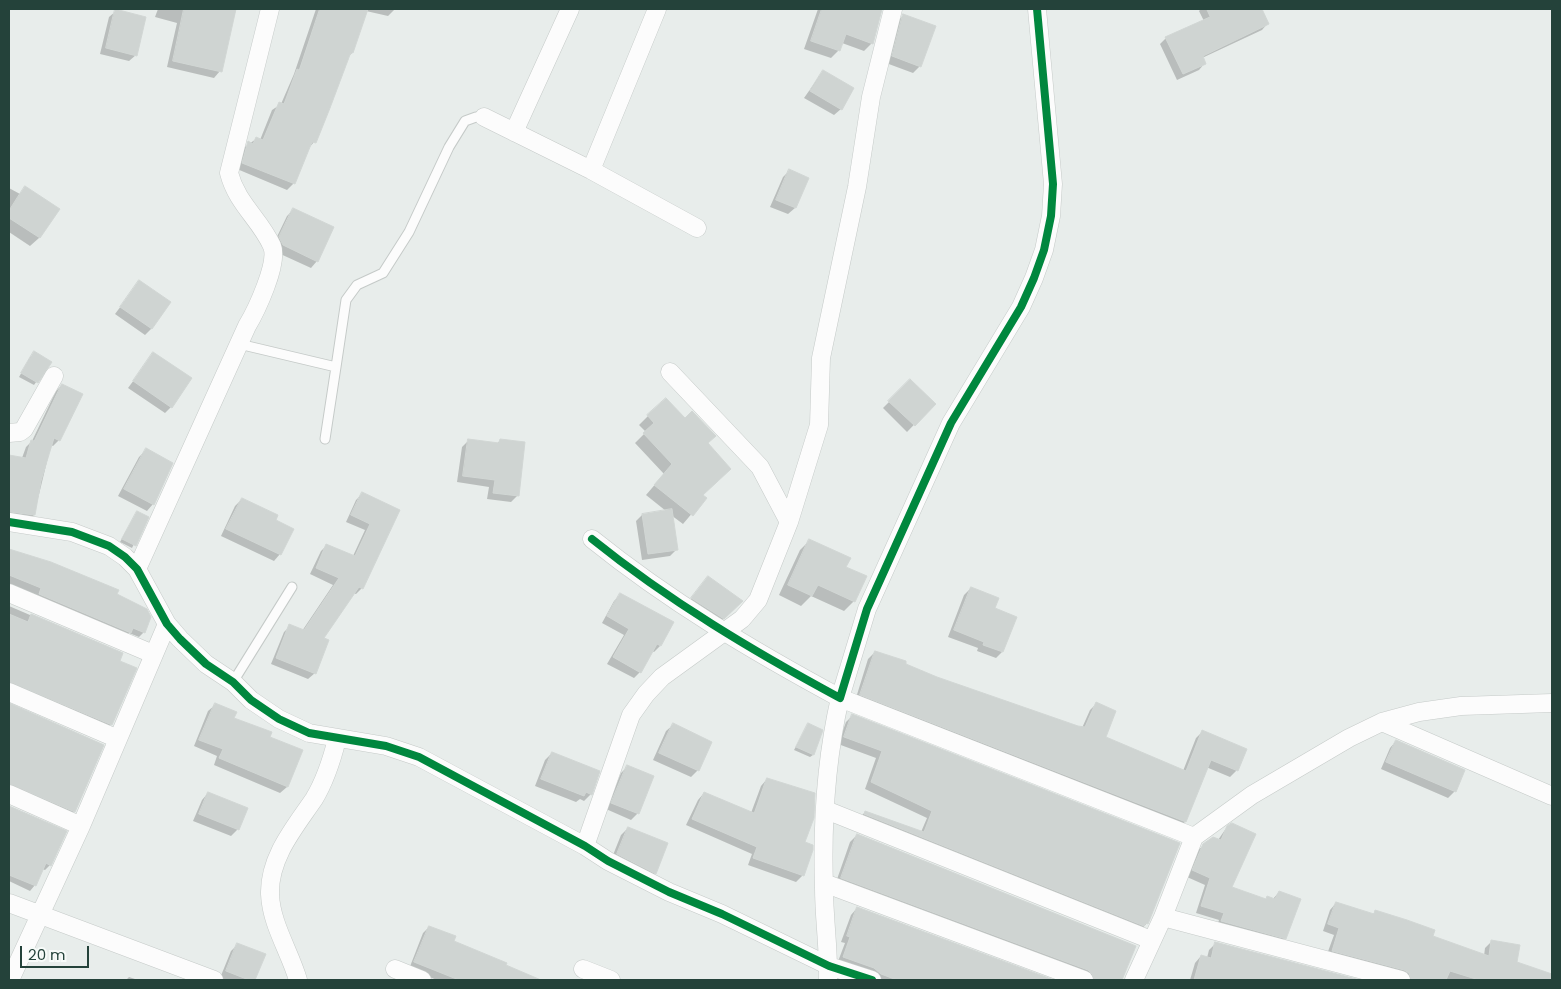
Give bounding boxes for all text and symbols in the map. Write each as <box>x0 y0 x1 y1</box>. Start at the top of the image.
scale bar <box>22 936 91 968</box>
text: 20 m <box>28 944 66 965</box>

